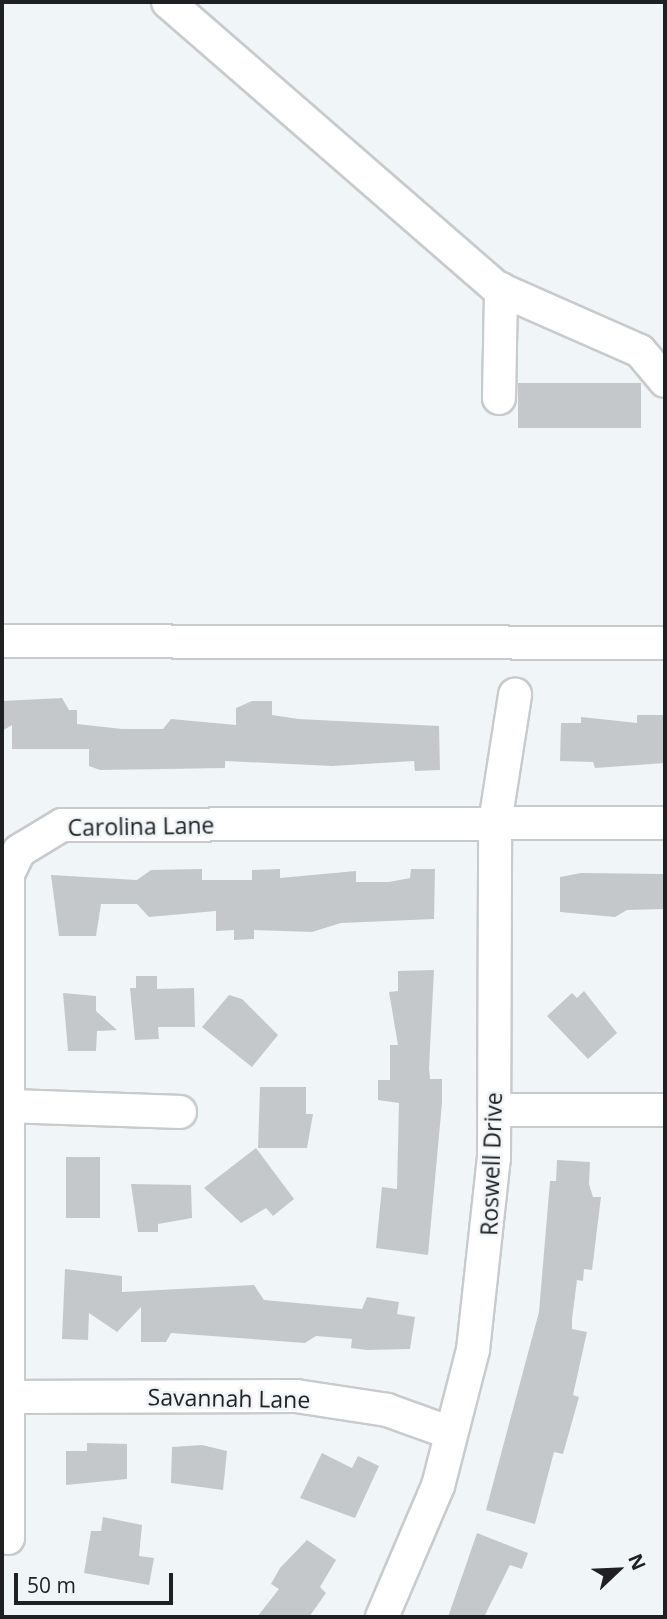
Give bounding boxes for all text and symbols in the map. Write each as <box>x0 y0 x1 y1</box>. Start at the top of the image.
street label: Carolina Lane <box>67 811 215 841</box>
street label: Roswell Drive <box>475 1092 507 1236</box>
street label: Savannah Lane <box>148 1383 310 1413</box>
north arrow <box>583 1535 653 1605</box>
text: N <box>622 1550 652 1574</box>
scale bar <box>18 1560 177 1604</box>
text: 50 m <box>27 1571 76 1599</box>

